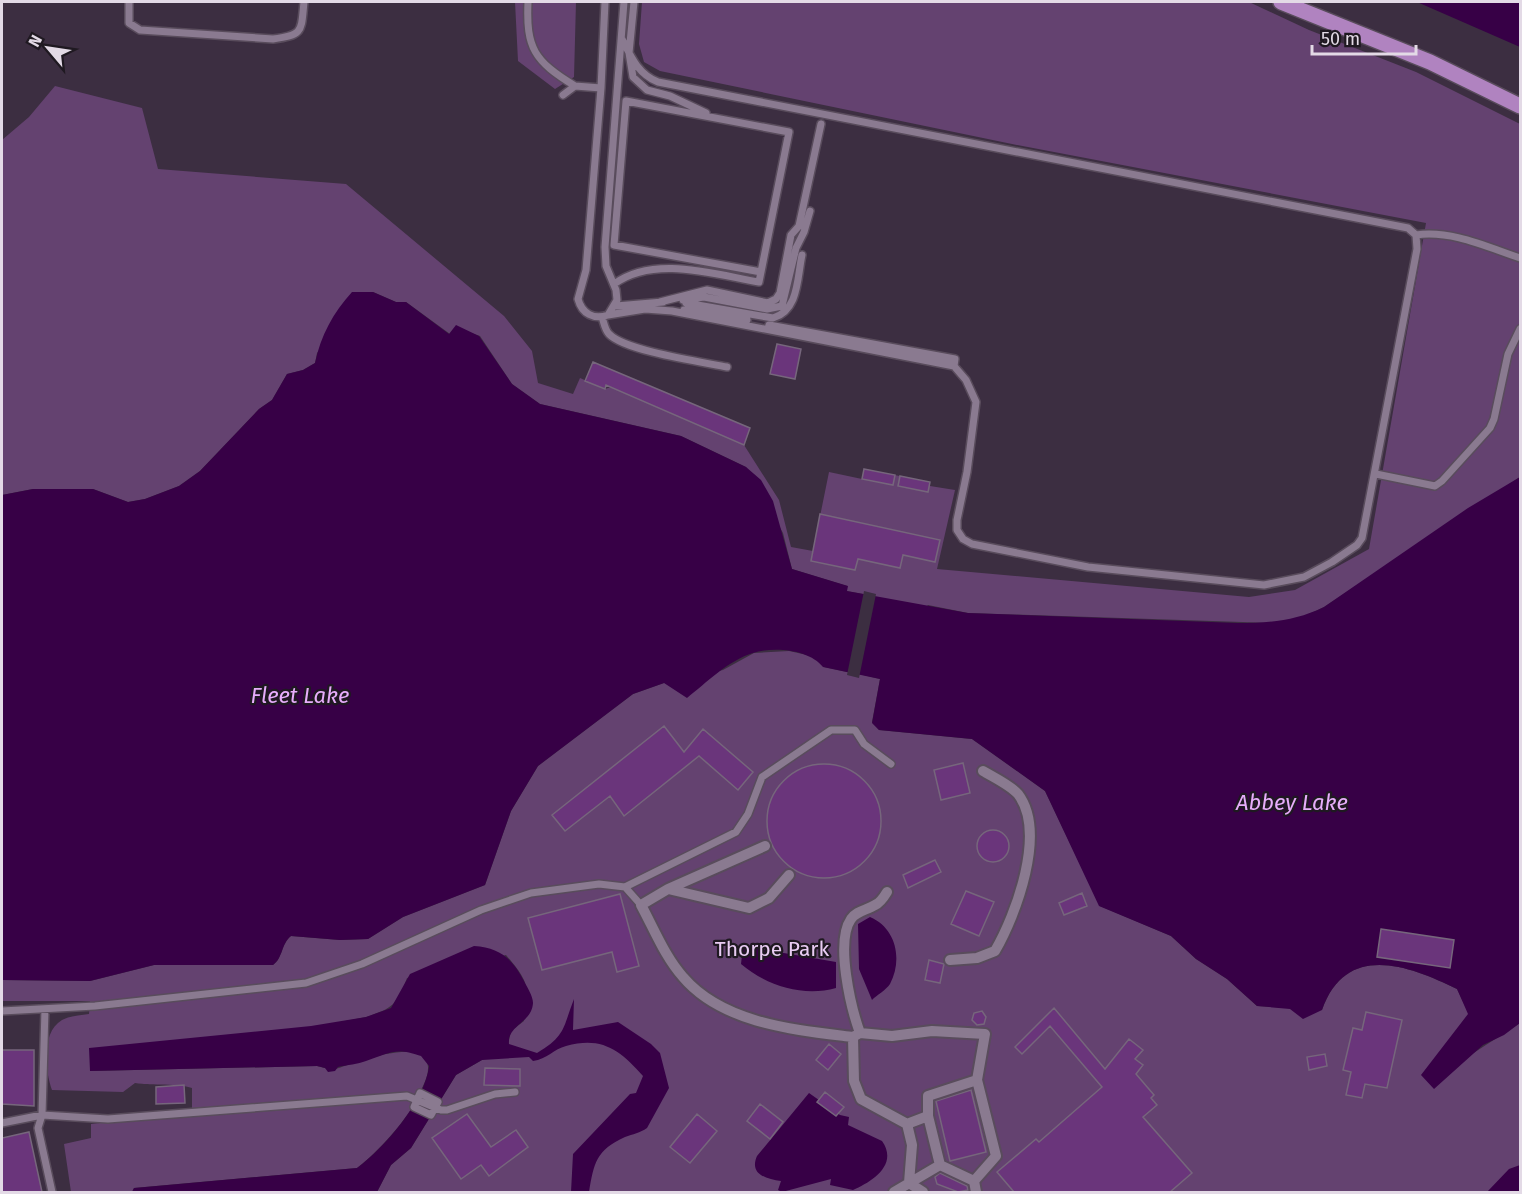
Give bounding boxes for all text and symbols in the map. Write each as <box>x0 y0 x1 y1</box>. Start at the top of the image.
north arrow <box>18 18 78 78</box>
scale bar <box>1312 18 1416 56</box>
text: 50 m <box>1321 28 1360 50</box>
text: N <box>24 32 46 50</box>
water label: Fleet Lake <box>251 682 349 709</box>
water label: Abbey Lake <box>1235 789 1348 816</box>
park label: Thorpe Park <box>715 936 829 962</box>

